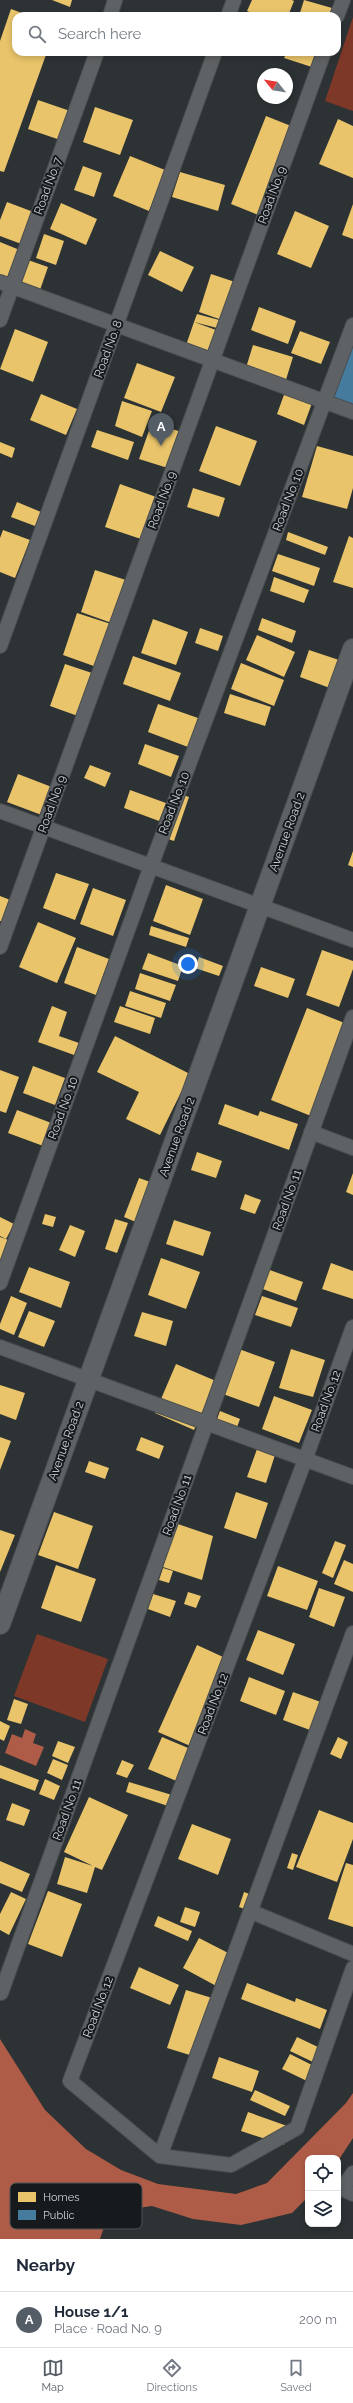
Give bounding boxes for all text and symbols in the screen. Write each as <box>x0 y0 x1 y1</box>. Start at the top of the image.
search box <box>12 12 341 56</box>
icon: search <box>26 23 48 45</box>
text: Search here <box>58 25 141 43</box>
north arrow <box>257 68 293 104</box>
street label: Road No. 7 <box>31 155 65 216</box>
street label: Road No. 9 <box>255 164 289 226</box>
street label: Road No. 8 <box>91 318 125 380</box>
pin: A <box>148 413 174 446</box>
street label: Road No. 10 <box>270 467 306 533</box>
street label: Road No. 9 <box>145 469 179 531</box>
street label: Road No. 10 <box>156 770 192 836</box>
street label: Road No. 9 <box>35 773 69 835</box>
street label: Avenue Road 2 <box>266 790 308 874</box>
your location <box>178 954 198 974</box>
street label: Road No. 10 <box>45 1075 81 1141</box>
street label: Avenue Road 2 <box>156 1095 198 1179</box>
street label: Road No. 11 <box>270 1168 304 1232</box>
street label: Road No. 12 <box>308 1368 344 1434</box>
street label: Avenue Road 2 <box>45 1399 87 1483</box>
street label: Road No. 11 <box>160 1473 194 1537</box>
street label: Road No. 12 <box>195 1671 231 1737</box>
street label: Road No. 11 <box>50 1778 84 1842</box>
street label: Road No. 12 <box>80 1974 116 2040</box>
map controls <box>305 2155 341 2227</box>
button: locate <box>305 2155 341 2191</box>
legend <box>10 2183 142 2229</box>
text: Homes <box>43 2191 79 2204</box>
button: layers <box>305 2191 341 2227</box>
text: Public <box>43 2209 75 2222</box>
text: Nearby <box>16 2255 75 2275</box>
text: House 1/1 <box>54 2303 128 2321</box>
text: A <box>25 2312 33 2327</box>
text: 200 m <box>299 2312 337 2327</box>
text: Place · Road No. 9 <box>54 2321 162 2336</box>
tab: Map <box>41 2357 64 2394</box>
tab: Directions <box>147 2357 197 2394</box>
tab: Saved <box>280 2357 312 2394</box>

